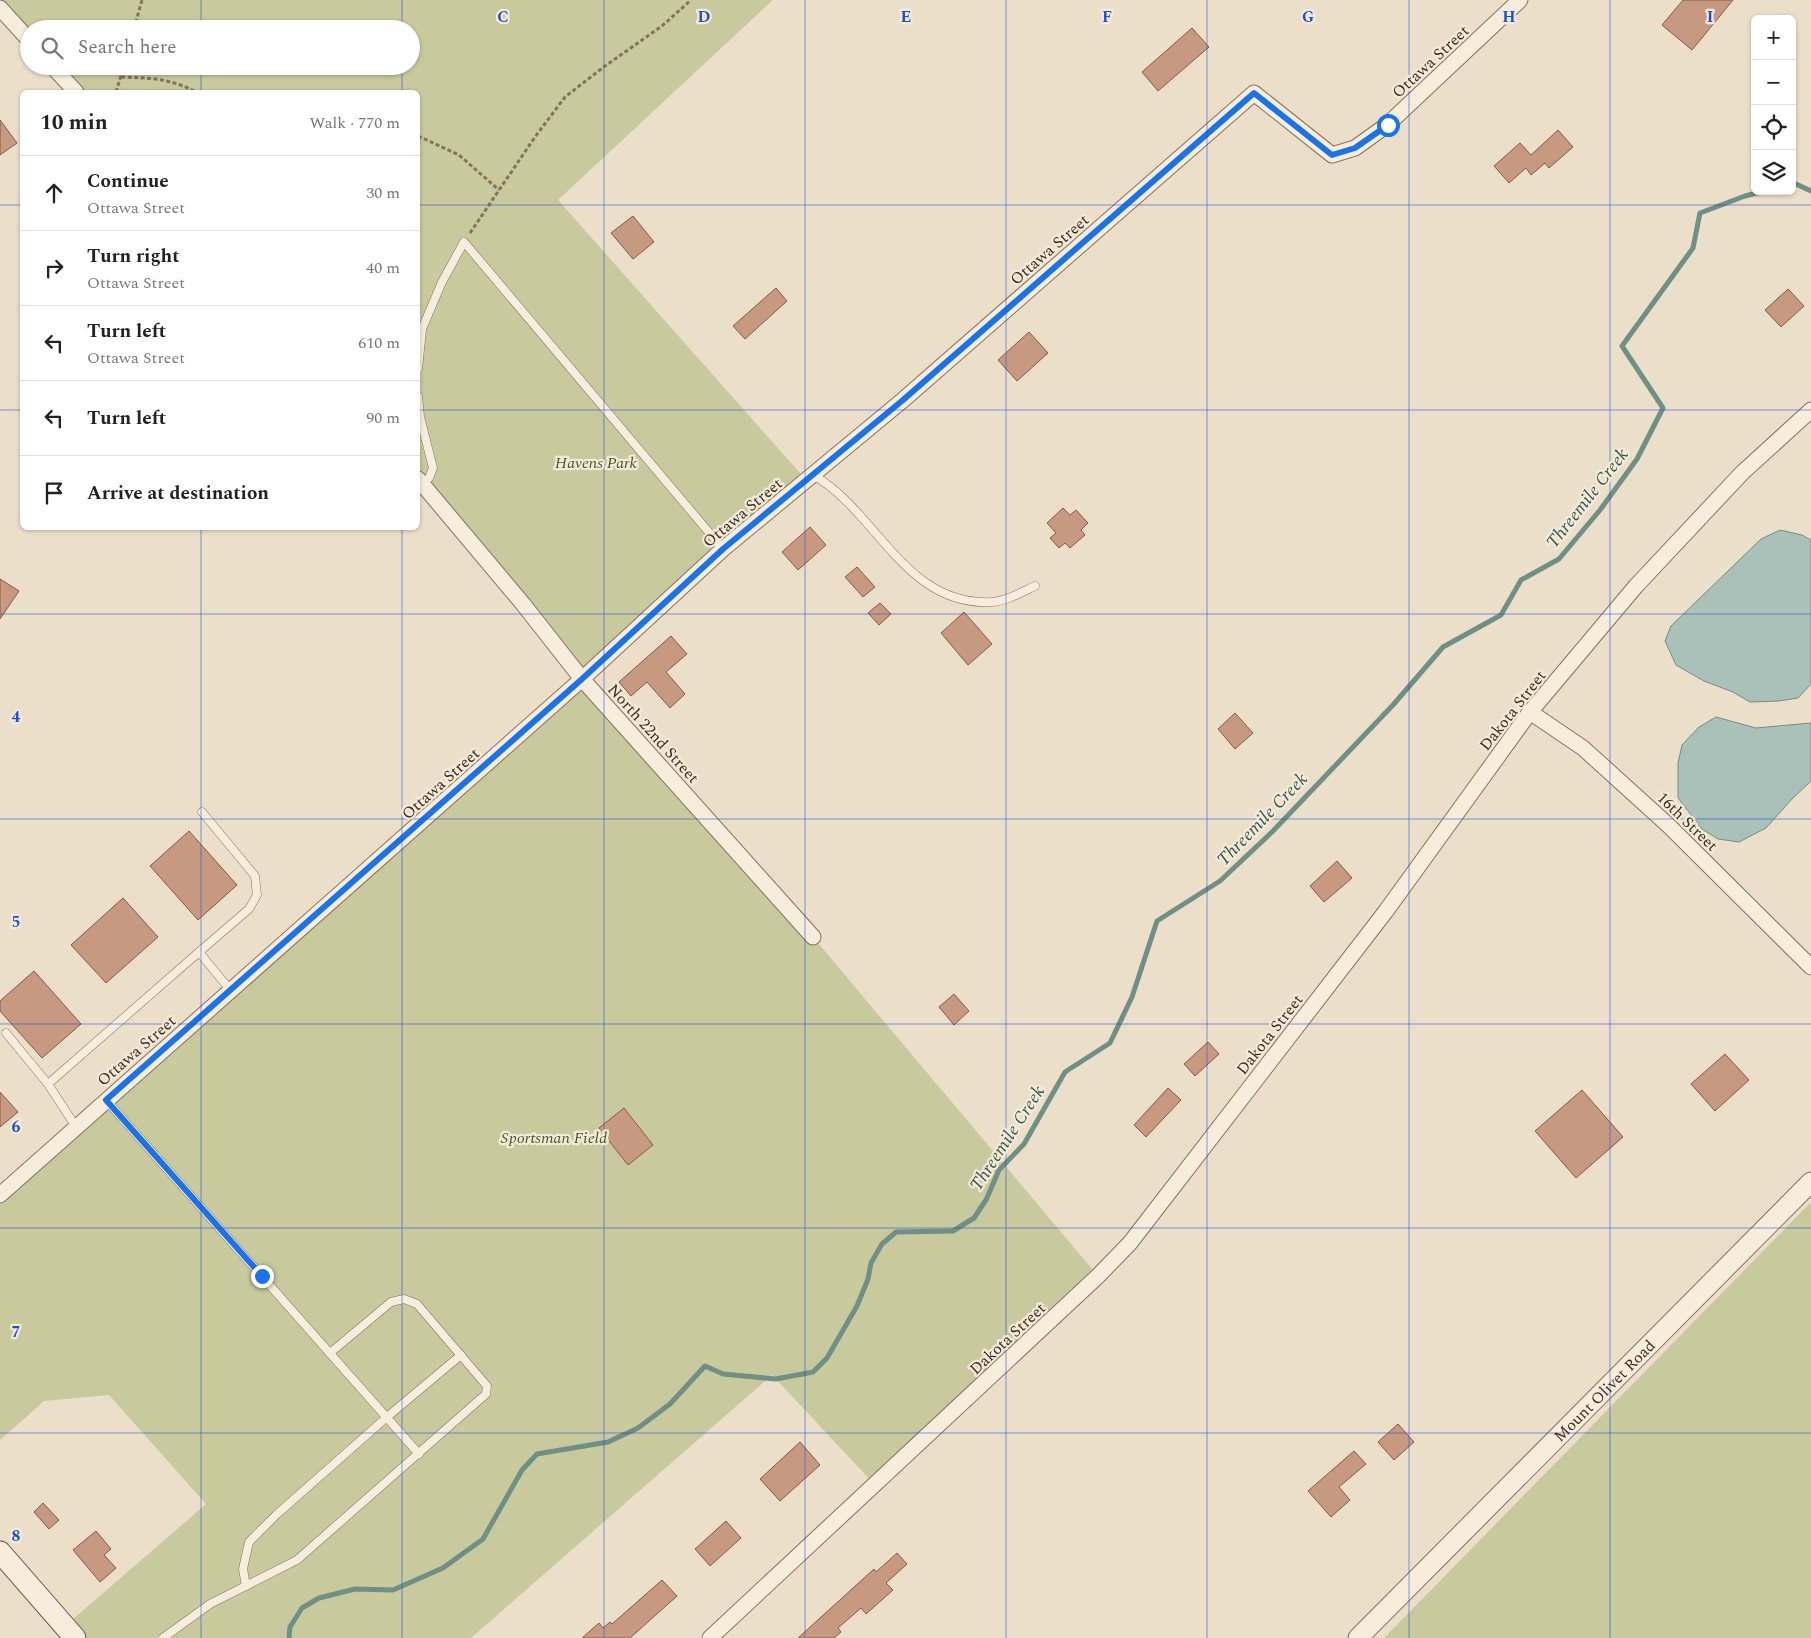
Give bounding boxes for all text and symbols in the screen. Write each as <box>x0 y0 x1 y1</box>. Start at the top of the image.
text: C <box>497 5 509 29</box>
text: D <box>698 5 711 29</box>
text: E <box>901 5 911 29</box>
text: F <box>1102 5 1112 29</box>
text: G <box>1302 5 1314 29</box>
text: H <box>1502 5 1516 29</box>
text: I <box>1707 5 1713 29</box>
map controls <box>1751 15 1796 195</box>
button: + <box>1751 15 1796 60</box>
street label: Ottawa Street <box>1387 19 1475 104</box>
search box <box>20 20 420 75</box>
text: Search here <box>78 33 177 62</box>
icon: search <box>38 34 66 62</box>
button: − <box>1751 60 1796 105</box>
button: locate <box>1751 105 1796 150</box>
text: 10 min <box>40 107 108 139</box>
text: Walk · 770 m <box>309 111 400 135</box>
route start <box>1377 114 1400 137</box>
button: layers <box>1751 150 1796 195</box>
text: Continue <box>87 167 169 196</box>
icon: ahead <box>40 179 68 207</box>
text: 30 m <box>366 181 400 205</box>
text: Ottawa Street <box>87 196 185 220</box>
street label: Ottawa Street <box>1005 208 1095 291</box>
text: Turn right <box>87 242 180 271</box>
icon: right <box>40 254 68 282</box>
text: 40 m <box>366 256 400 280</box>
text: Ottawa Street <box>87 271 185 295</box>
text: Turn left <box>87 317 166 346</box>
icon: left <box>40 329 68 357</box>
text: 610 m <box>358 331 400 355</box>
text: Ottawa Street <box>87 346 185 370</box>
icon: left <box>40 404 68 432</box>
text: Turn left <box>87 404 166 433</box>
text: 90 m <box>366 406 400 430</box>
water label: Threemile Creek <box>1540 442 1636 554</box>
park label: Havens Park <box>555 451 638 475</box>
street label: Ottawa Street <box>697 472 788 553</box>
icon: arrive <box>40 479 68 507</box>
text: Arrive at destination <box>87 479 269 508</box>
street label: Dakota Street <box>1474 665 1552 756</box>
street label: North 22nd Street <box>602 678 705 789</box>
text: 4 <box>12 705 21 729</box>
street label: Ottawa Street <box>396 742 485 825</box>
water label: Threemile Creek <box>1211 766 1314 872</box>
street label: 16th Street <box>1651 786 1724 857</box>
text: 5 <box>12 910 20 934</box>
street label: Dakota Street <box>1231 989 1309 1080</box>
street label: Ottawa Street <box>92 1009 182 1092</box>
water label: Threemile Creek <box>963 1080 1052 1196</box>
text: 6 <box>12 1115 21 1139</box>
park label: Sportsman Field <box>501 1126 607 1150</box>
route end <box>251 1265 274 1288</box>
street label: Dakota Street <box>964 1297 1052 1381</box>
text: 7 <box>12 1320 21 1344</box>
street label: Mount Olivet Road <box>1548 1334 1661 1448</box>
text: 8 <box>12 1524 21 1548</box>

